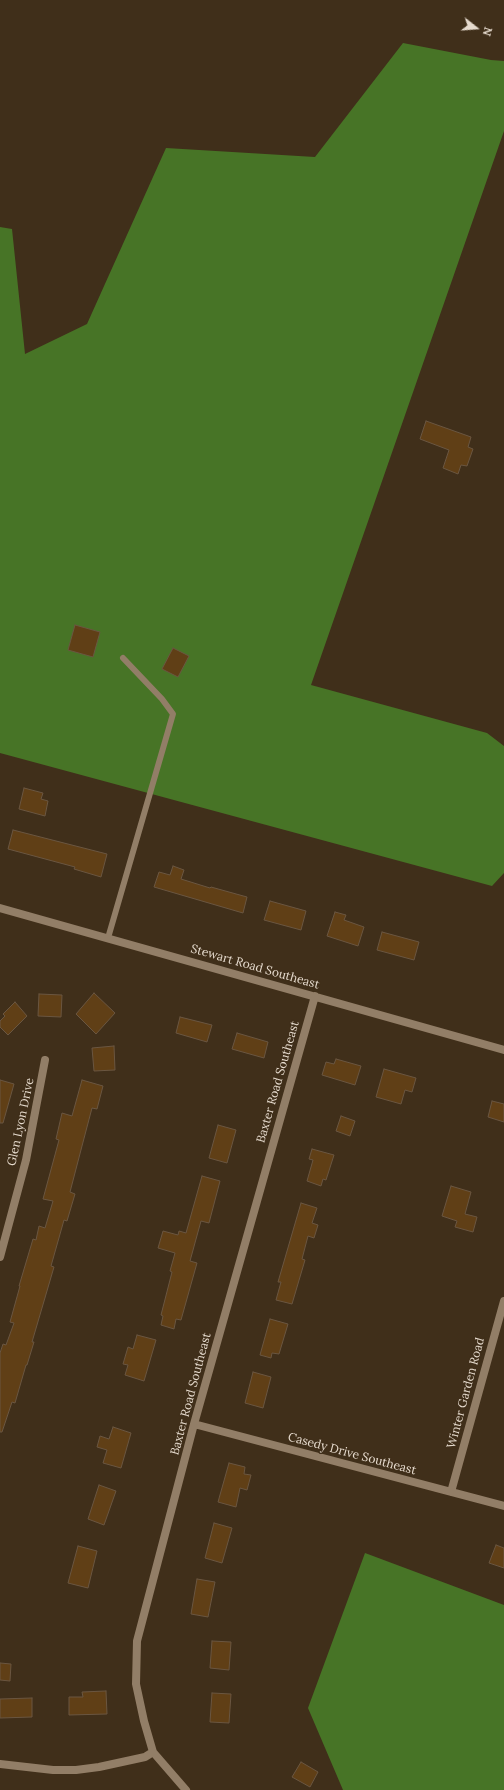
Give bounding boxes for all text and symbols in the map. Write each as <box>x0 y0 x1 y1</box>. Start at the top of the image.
north arrow <box>456 8 496 48</box>
text: N <box>480 25 495 38</box>
street label: Stewart Road Southeast <box>189 942 321 992</box>
street label: Baxter Road Southeast <box>254 1019 302 1145</box>
street label: Glen Lyon Drive <box>5 1077 37 1167</box>
street label: Baxter Road Southeast <box>168 1331 214 1457</box>
street label: Winter Garden Road <box>444 1336 488 1450</box>
street label: Casedy Drive Southeast <box>286 1430 418 1478</box>

